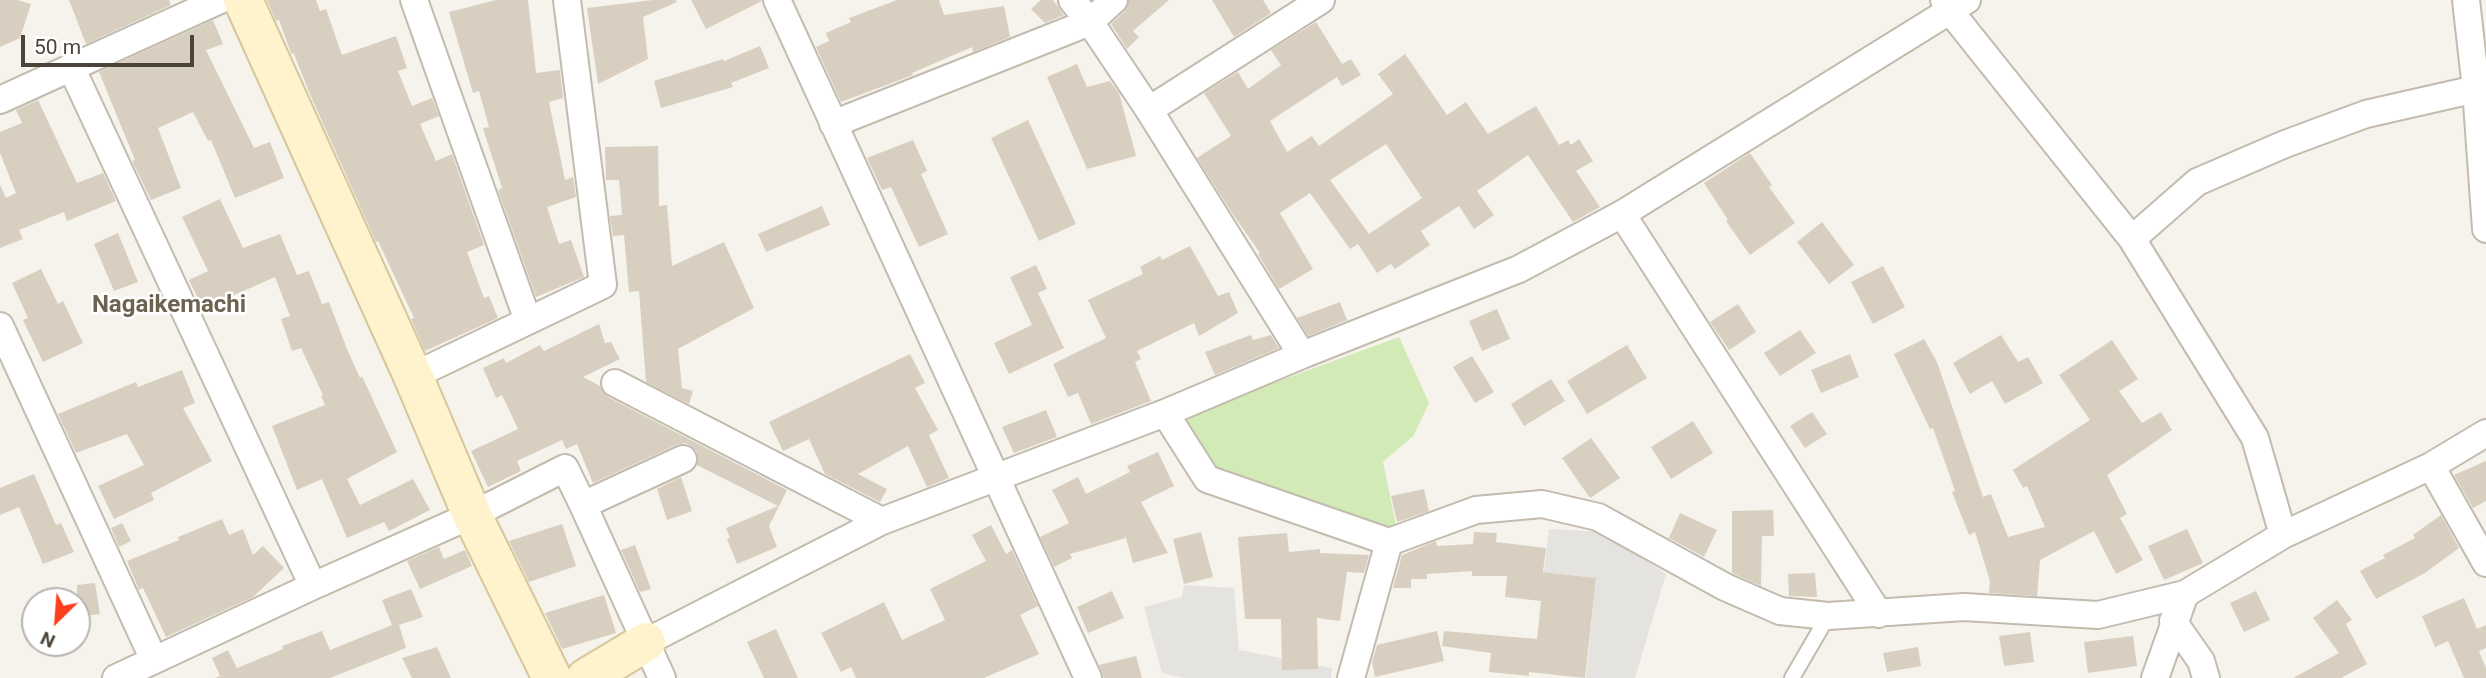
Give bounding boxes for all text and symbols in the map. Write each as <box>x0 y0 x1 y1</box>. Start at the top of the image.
scale bar <box>24 21 198 65</box>
text: 50 m <box>34 35 81 59</box>
district label: Nagaikemachi <box>92 292 246 320</box>
north arrow <box>21 587 91 657</box>
text: N <box>37 626 59 653</box>

